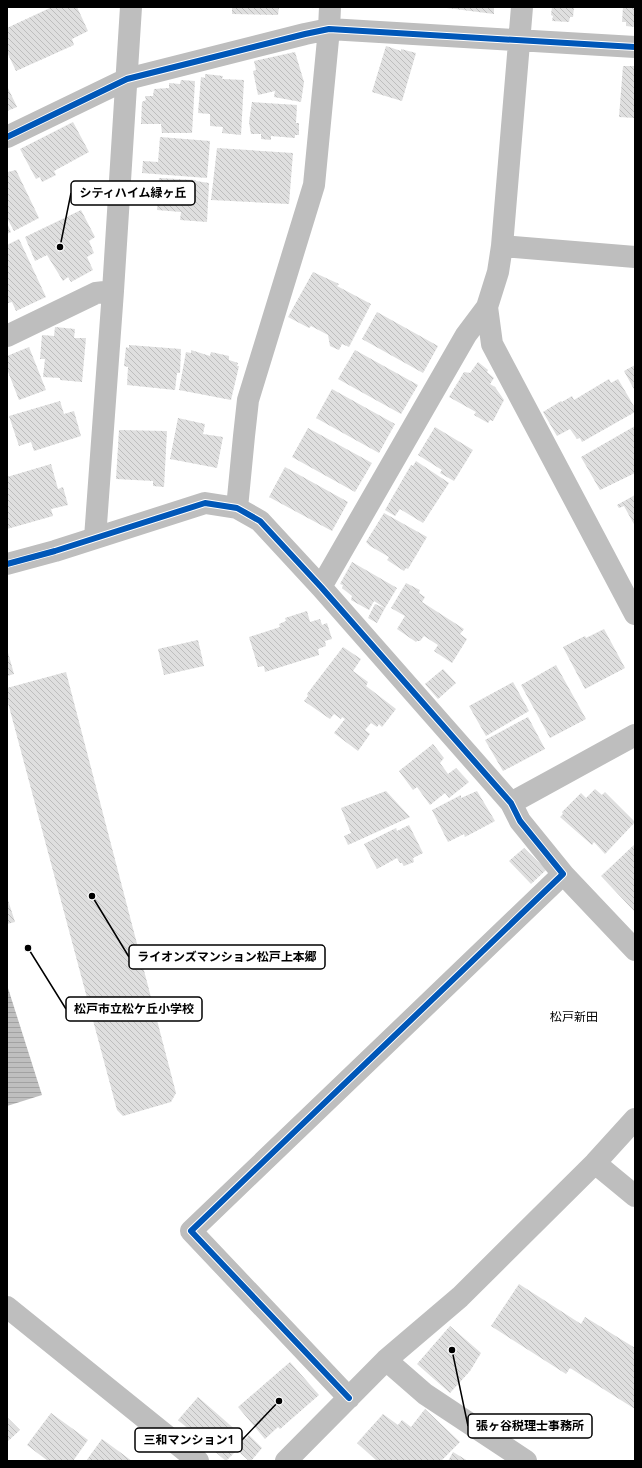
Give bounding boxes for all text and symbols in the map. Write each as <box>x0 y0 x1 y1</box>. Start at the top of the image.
callout: シティハイム緑ヶ丘 <box>71 181 195 205</box>
text: シティハイム緑ヶ丘 <box>80 186 186 199</box>
callout: ライオンズマンション松戸上本郷 <box>129 945 325 969</box>
text: ライオンズマンション松戸上本郷 <box>137 950 317 963</box>
callout: 松戸市立松ケ丘小学校 <box>66 997 202 1021</box>
text: 松戸市立松ケ丘小学校 <box>74 1002 194 1015</box>
district label: 松戸新田 <box>550 1010 598 1023</box>
callout: 張ヶ谷税理士事務所 <box>468 1414 592 1438</box>
text: 張ヶ谷税理士事務所 <box>476 1419 584 1432</box>
callout: 三和マンション1 <box>135 1428 242 1452</box>
text: 三和マンション1 <box>144 1433 234 1446</box>

